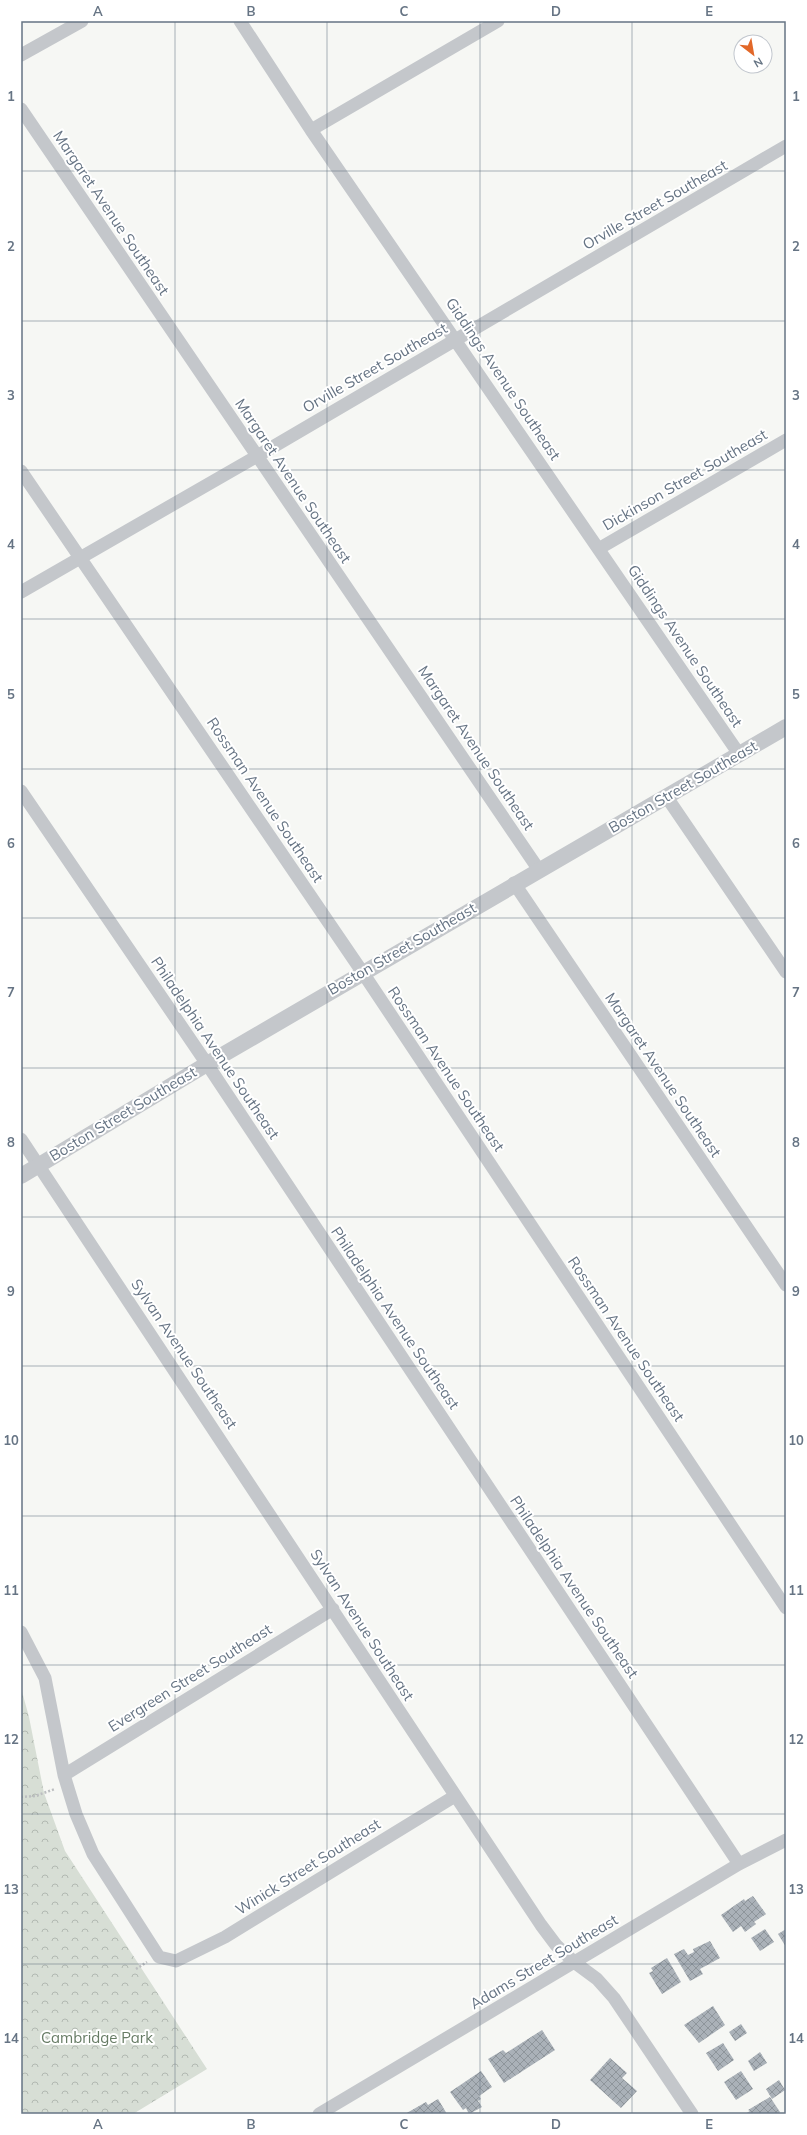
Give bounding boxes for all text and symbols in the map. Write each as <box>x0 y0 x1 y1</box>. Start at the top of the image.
text: A <box>93 3 103 19</box>
text: B <box>247 3 256 19</box>
text: C <box>400 3 409 19</box>
text: D <box>551 3 561 19</box>
text: E <box>705 3 713 19</box>
north arrow <box>733 34 773 74</box>
text: N <box>751 54 765 71</box>
text: 1 <box>7 88 15 104</box>
text: 1 <box>792 88 800 104</box>
street label: Margaret Avenue Southeast <box>49 127 174 299</box>
street label: Orville Street Southeast <box>579 155 731 254</box>
text: 2 <box>7 238 15 254</box>
text: 2 <box>792 238 800 254</box>
street label: Giddings Avenue Southeast <box>442 294 565 464</box>
street label: Orville Street Southeast <box>299 318 451 417</box>
text: 3 <box>7 387 15 403</box>
text: 3 <box>792 387 800 403</box>
street label: Margaret Avenue Southeast <box>231 395 356 567</box>
street label: Dickinson Street Southeast <box>599 425 770 534</box>
text: 4 <box>7 536 15 552</box>
text: 4 <box>792 536 800 552</box>
street label: Giddings Avenue Southeast <box>624 561 747 731</box>
street label: Margaret Avenue Southeast <box>414 662 539 834</box>
text: 5 <box>7 686 15 702</box>
text: 5 <box>792 686 800 702</box>
street label: Rossman Avenue Southeast <box>203 714 328 886</box>
street label: Boston Street Southeast <box>605 736 760 837</box>
text: 6 <box>7 835 15 851</box>
text: 6 <box>792 835 800 851</box>
street label: Boston Street Southeast <box>324 898 479 999</box>
street label: Philadelphia Avenue Southeast <box>147 953 284 1143</box>
street label: Rossman Avenue Southeast <box>384 983 509 1155</box>
text: 7 <box>7 984 15 1000</box>
text: 7 <box>792 984 800 1000</box>
street label: Margaret Avenue Southeast <box>601 989 726 1161</box>
street label: Boston Street Southeast <box>46 1062 200 1165</box>
text: 8 <box>7 1134 15 1150</box>
text: 8 <box>792 1134 800 1150</box>
street label: Philadelphia Avenue Southeast <box>327 1223 464 1413</box>
street label: Rossman Avenue Southeast <box>564 1253 689 1425</box>
street label: Sylvan Avenue Southeast <box>127 1275 242 1432</box>
text: 9 <box>7 1283 15 1299</box>
text: 9 <box>792 1283 800 1299</box>
text: 10 <box>3 1432 19 1448</box>
text: 10 <box>788 1432 804 1448</box>
street label: Philadelphia Avenue Southeast <box>506 1492 643 1682</box>
street label: Sylvan Avenue Southeast <box>306 1545 419 1704</box>
text: 11 <box>3 1582 19 1598</box>
text: 11 <box>788 1582 804 1598</box>
street label: Evergreen Street Southeast <box>104 1619 275 1736</box>
text: 12 <box>3 1731 19 1747</box>
text: 12 <box>788 1731 804 1747</box>
street label: Winick Street Southeast <box>232 1814 384 1919</box>
text: 13 <box>3 1881 19 1897</box>
text: 13 <box>788 1881 804 1897</box>
street label: Adams Street Southeast <box>466 1910 621 2013</box>
park label: Cambridge Park <box>41 2028 153 2047</box>
text: 14 <box>3 2030 19 2046</box>
text: 14 <box>788 2030 804 2046</box>
text: A <box>93 2116 103 2132</box>
text: B <box>247 2116 256 2132</box>
text: C <box>400 2116 409 2132</box>
text: D <box>551 2116 561 2132</box>
text: E <box>705 2116 713 2132</box>

